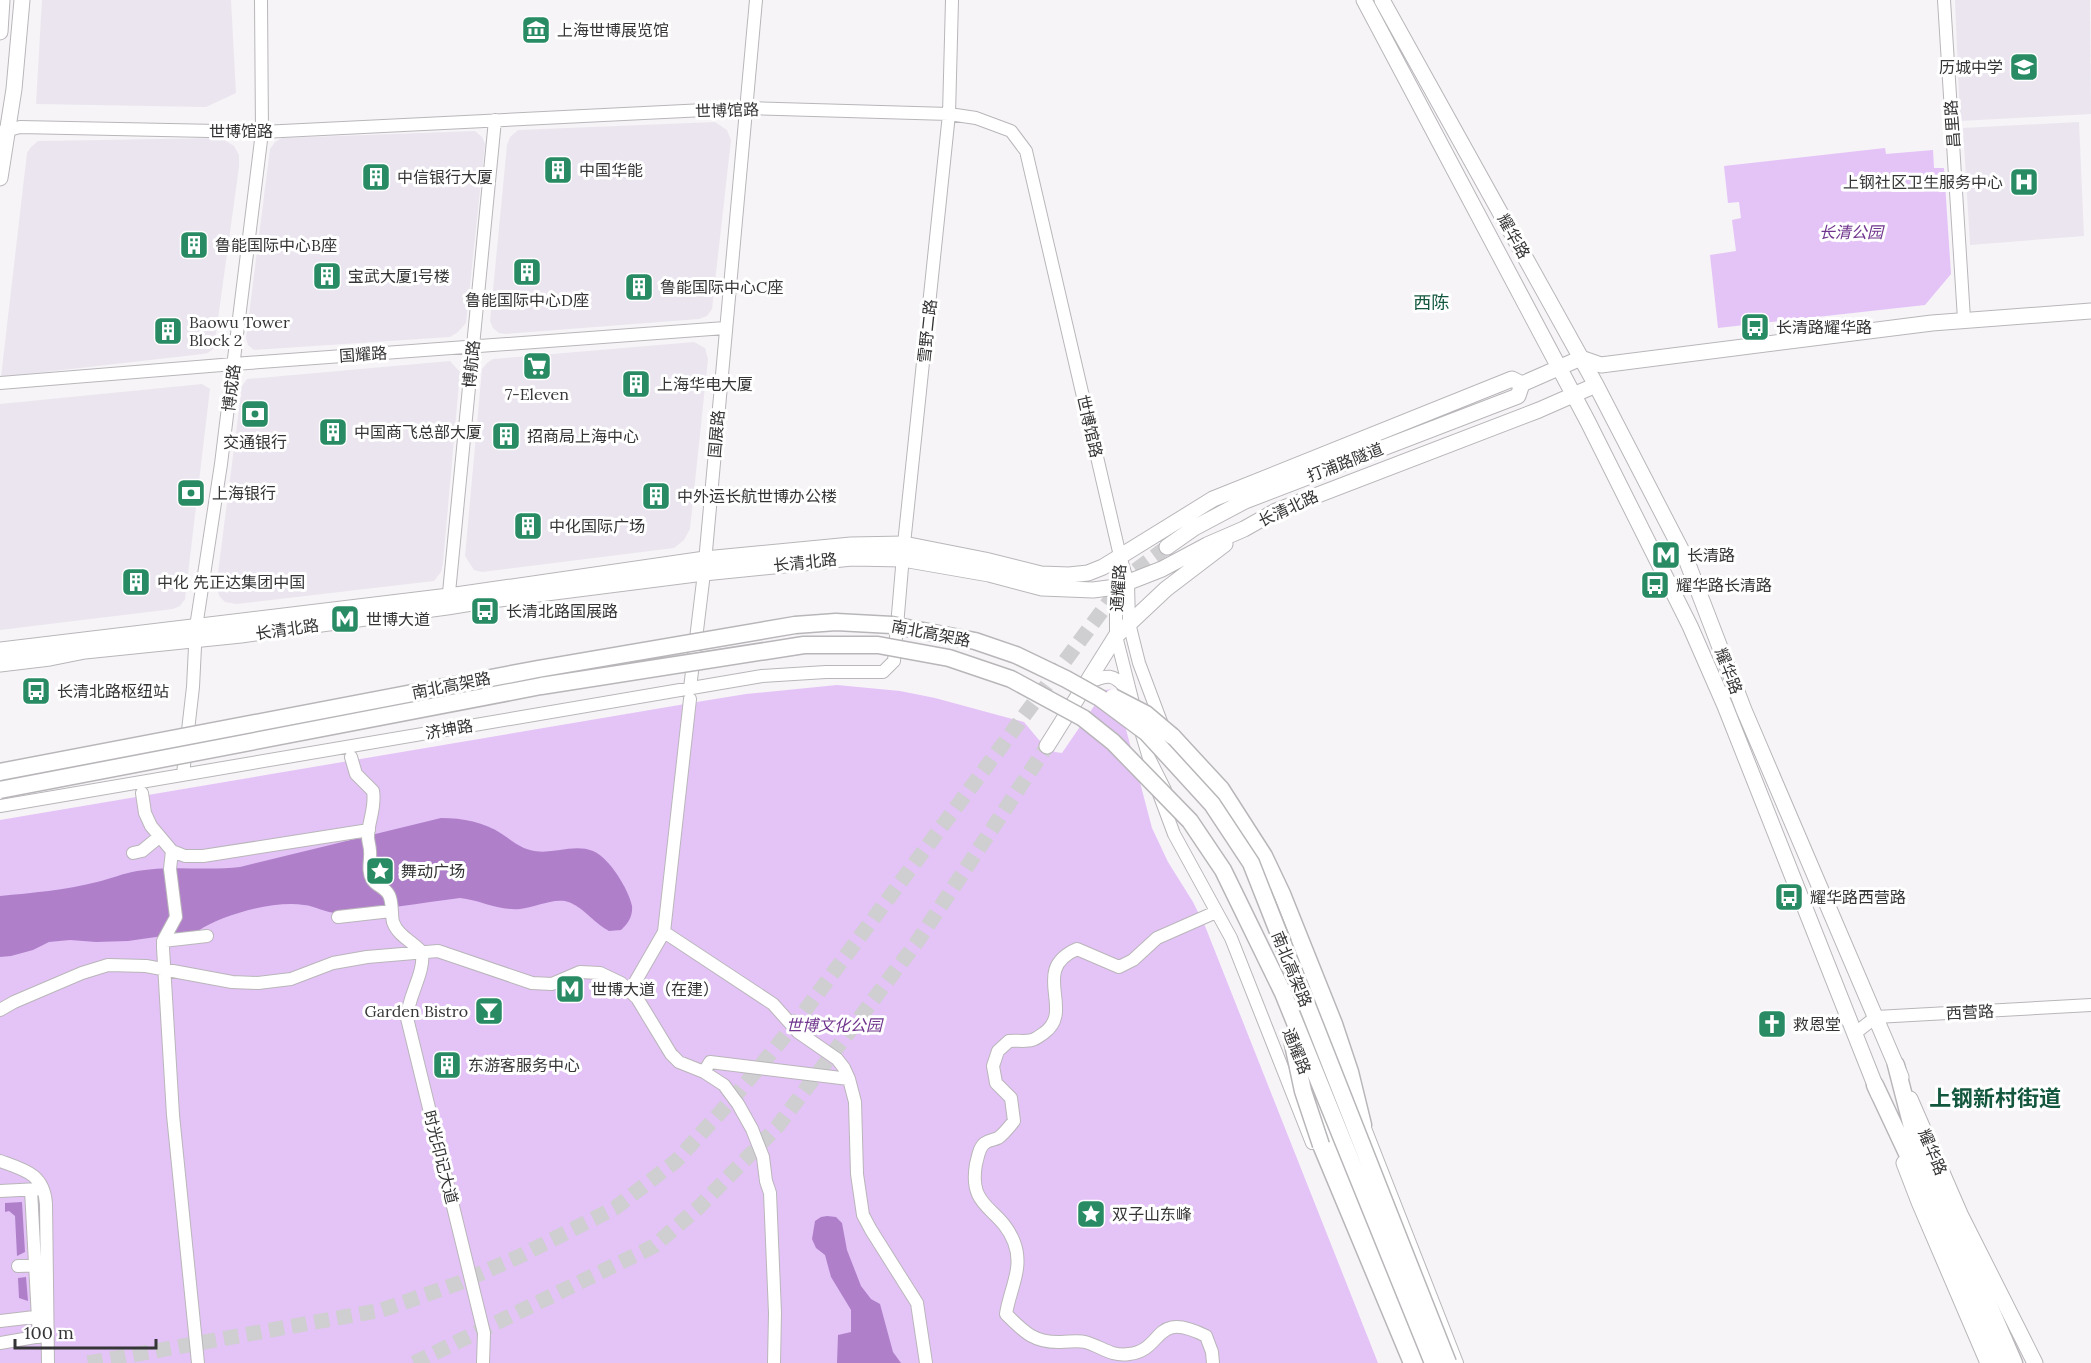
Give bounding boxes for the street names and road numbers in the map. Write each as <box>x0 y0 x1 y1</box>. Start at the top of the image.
street label: 世博馆路 <box>695 99 759 121</box>
street label: 昌里路 <box>1940 99 1964 149</box>
street label: 世博馆路 <box>209 121 273 141</box>
street label: 耀华路 <box>1494 210 1534 262</box>
street label: 雪野二路 <box>914 298 940 364</box>
street label: 博航路 <box>459 339 483 389</box>
street label: 国耀路 <box>338 342 388 366</box>
street label: 博成路 <box>218 363 244 413</box>
street label: 世博馆路 <box>1073 393 1107 459</box>
street label: 国展路 <box>704 409 728 459</box>
street label: 打浦路隧道 <box>1304 438 1386 486</box>
street label: 长清北路 <box>1255 485 1321 531</box>
street label: 长清北路 <box>772 549 838 575</box>
street label: 通耀路 <box>1106 563 1130 613</box>
street label: 长清北路 <box>254 615 320 643</box>
street label: 南北高架路 <box>890 616 972 650</box>
street label: 耀华路 <box>1711 645 1747 697</box>
street label: 南北高架路 <box>410 668 492 702</box>
street label: 济坤路 <box>424 715 474 743</box>
street label: 南北高架路 <box>1268 928 1316 1010</box>
street label: 西营路 <box>1946 1001 1994 1023</box>
street label: 通耀路 <box>1279 1025 1315 1077</box>
street label: 时光印记大道 <box>420 1108 462 1206</box>
street label: 耀华路 <box>1914 1126 1952 1178</box>

